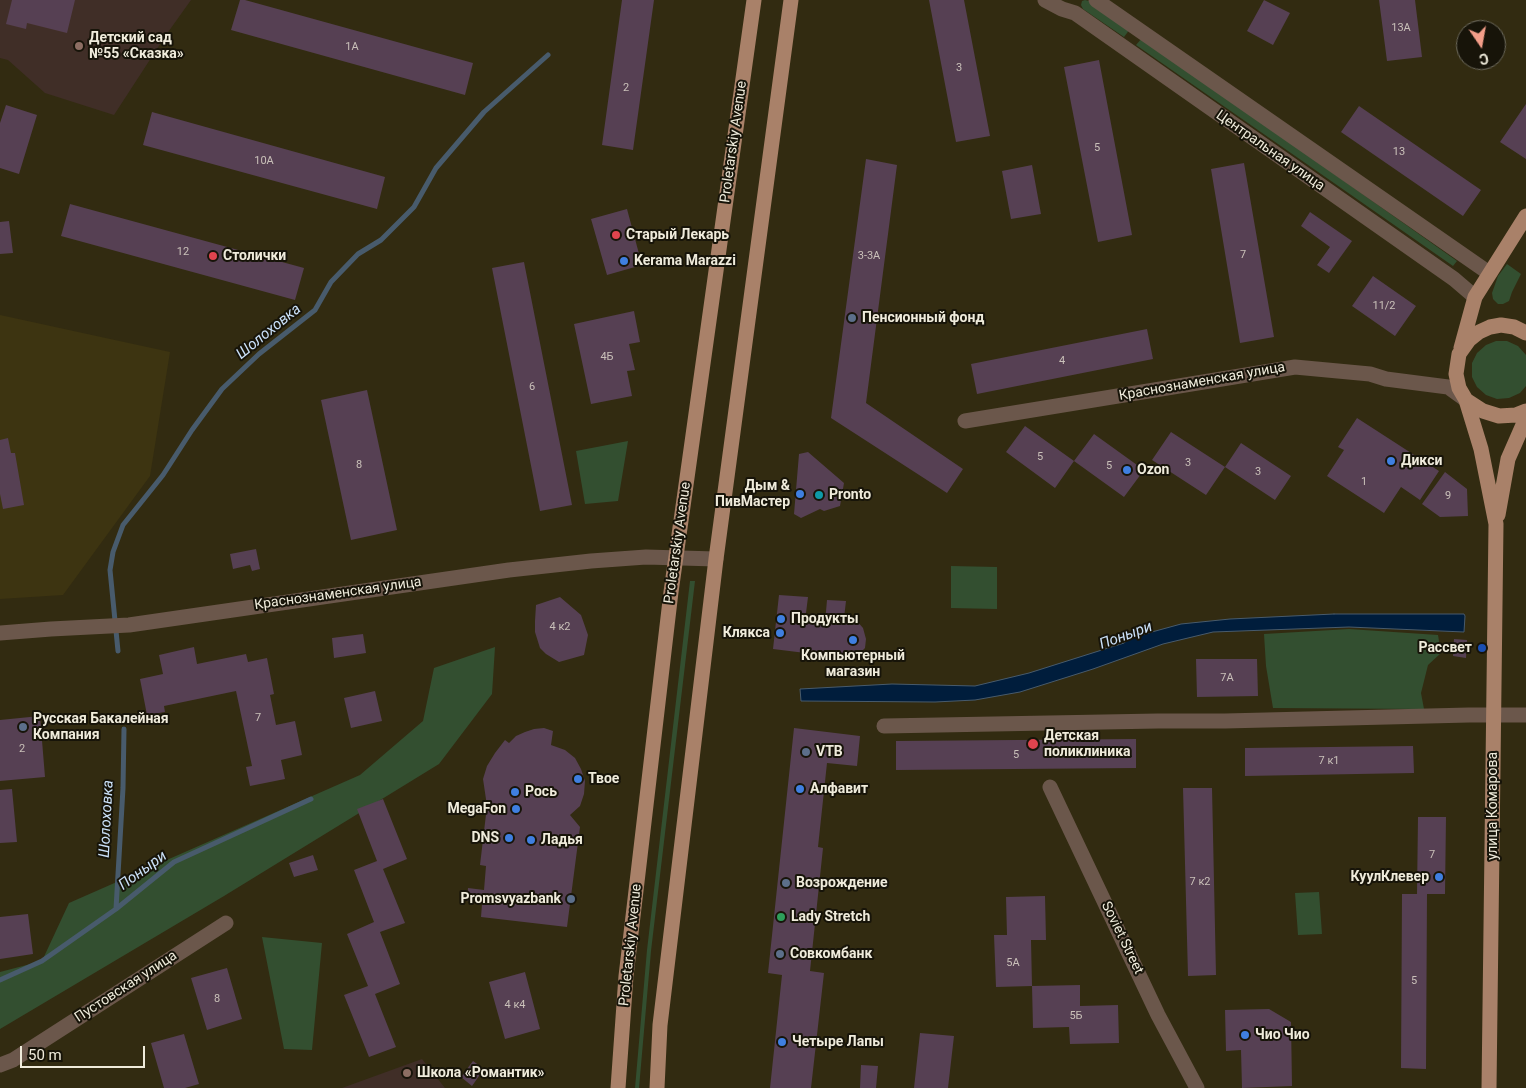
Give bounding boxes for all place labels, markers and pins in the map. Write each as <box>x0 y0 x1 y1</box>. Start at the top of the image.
place label: Детский сад №55 «Сказка» <box>89 30 184 62</box>
marker: Детский сад №55 «Сказка» <box>73 40 85 52</box>
place label: Старый Лекарь <box>626 227 729 243</box>
marker: Старый Лекарь <box>610 229 622 241</box>
place label: Столички <box>223 248 286 264</box>
marker: Столички <box>207 250 219 262</box>
place label: Kerama Marazzi <box>634 253 736 269</box>
marker: Kerama Marazzi <box>618 255 630 267</box>
place label: Пенсионный фонд <box>862 310 984 326</box>
marker: Пенсионный фонд <box>846 312 858 324</box>
place label: Дикси <box>1401 453 1442 469</box>
marker: Дикси <box>1385 455 1397 467</box>
place label: Ozon <box>1137 462 1169 478</box>
marker: Ozon <box>1121 464 1133 476</box>
place label: Дым & ПивМастер <box>715 478 790 511</box>
place label: Pronto <box>829 487 871 503</box>
marker: Дым & ПивМастер <box>794 488 806 500</box>
marker: Pronto <box>813 489 825 501</box>
place label: Продукты <box>791 611 859 627</box>
marker: Продукты <box>775 613 787 625</box>
place label: Клякса <box>723 625 770 641</box>
marker: Клякса <box>774 627 786 639</box>
marker: Компьютерный магазин <box>847 634 859 646</box>
place label: Рассвет <box>1418 640 1472 656</box>
marker: Рассвет <box>1476 642 1488 654</box>
place label: Компьютерный магазин <box>801 648 905 680</box>
place label: Русская Бакалейная Компания <box>33 711 169 744</box>
marker: Русская Бакалейная Компания <box>17 721 29 733</box>
place label: Детская поликлиника <box>1044 728 1131 760</box>
marker: Детская поликлиника <box>1026 737 1040 751</box>
place label: VTB <box>816 744 843 760</box>
marker: VTB <box>800 746 812 758</box>
place label: Твое <box>588 771 619 787</box>
marker: Твое <box>572 773 584 785</box>
place label: Алфавит <box>810 781 868 797</box>
marker: Алфавит <box>794 783 806 795</box>
place label: Рось <box>525 784 557 800</box>
marker: Рось <box>509 786 521 798</box>
place label: MegaFon <box>447 801 506 817</box>
marker: MegaFon <box>510 803 522 815</box>
place label: DNS <box>471 830 499 846</box>
marker: DNS <box>503 832 515 844</box>
place label: Ладья <box>541 832 583 848</box>
marker: Ладья <box>525 834 537 846</box>
place label: КуулКлевер <box>1351 869 1429 885</box>
marker: КуулКлевер <box>1433 871 1445 883</box>
place label: Возрождение <box>796 875 887 891</box>
marker: Возрождение <box>780 877 792 889</box>
place label: Promsvyazbank <box>460 891 561 907</box>
marker: Promsvyazbank <box>565 893 577 905</box>
place label: Lady Stretch <box>791 909 870 925</box>
marker: Lady Stretch <box>775 911 787 923</box>
place label: Совкомбанк <box>790 946 872 962</box>
marker: Совкомбанк <box>774 948 786 960</box>
place label: Чио Чио <box>1255 1027 1310 1043</box>
marker: Чио Чио <box>1239 1029 1251 1041</box>
place label: Четыре Лапы <box>792 1034 884 1050</box>
marker: Четыре Лапы <box>776 1036 788 1048</box>
place label: Школа «Романтик» <box>417 1065 545 1081</box>
marker: Школа «Романтик» <box>401 1067 413 1079</box>

